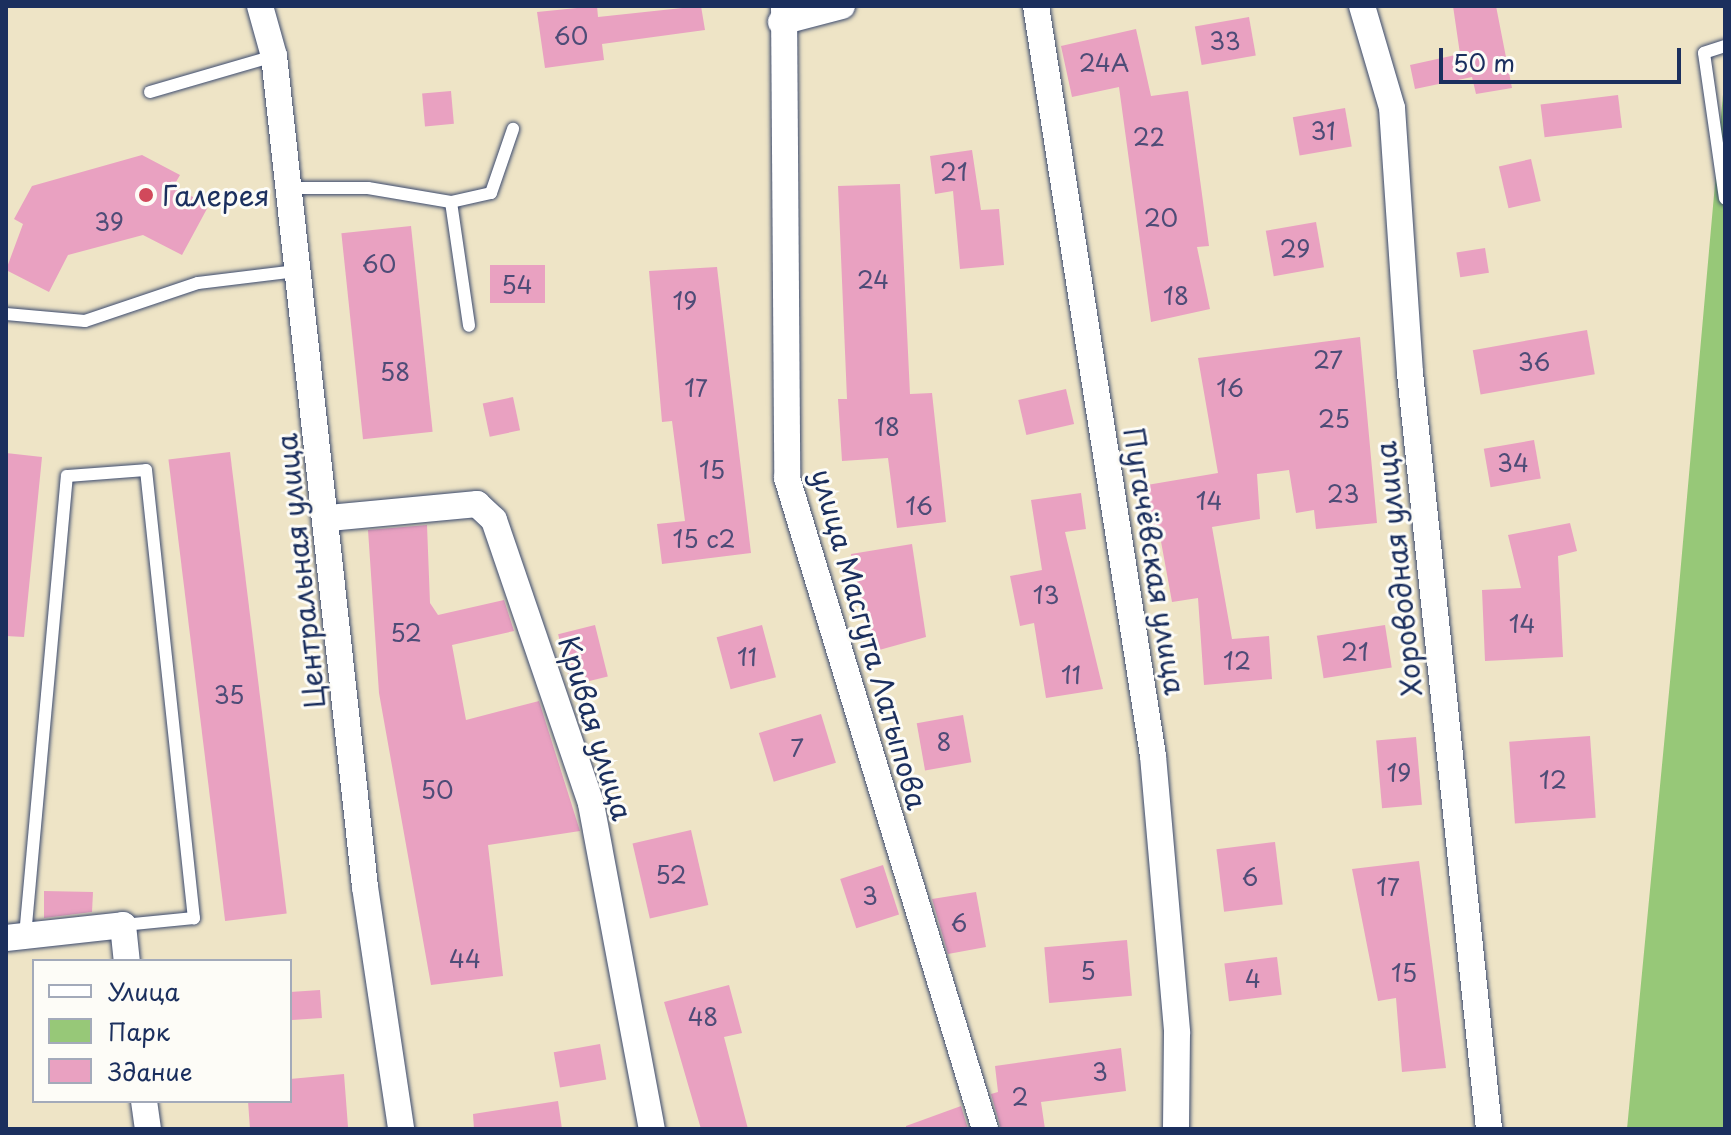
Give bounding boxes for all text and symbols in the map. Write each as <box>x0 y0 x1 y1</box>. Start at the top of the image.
house number: 60 <box>554 22 588 50</box>
house number: 33 <box>1209 27 1241 55</box>
scale bar <box>1443 32 1685 82</box>
text: 50 m <box>1453 44 1515 80</box>
house number: 24А <box>1079 49 1129 77</box>
house number: 31 <box>1310 117 1336 145</box>
house number: 22 <box>1133 123 1165 151</box>
house number: 21 <box>940 158 968 186</box>
place label: Галерея <box>162 178 270 212</box>
marker: Галерея <box>137 186 155 204</box>
house number: 20 <box>1144 204 1178 232</box>
house number: 39 <box>94 208 124 236</box>
house number: 29 <box>1280 235 1310 263</box>
house number: 60 <box>362 250 396 278</box>
house number: 24 <box>857 266 889 294</box>
house number: 54 <box>501 271 533 299</box>
house number: 18 <box>1163 282 1189 310</box>
house number: 19 <box>673 287 697 315</box>
house number: 27 <box>1313 346 1343 374</box>
house number: 36 <box>1518 348 1550 376</box>
house number: 58 <box>380 358 410 386</box>
house number: 17 <box>684 374 708 402</box>
house number: 16 <box>1216 374 1244 402</box>
house number: 25 <box>1318 405 1350 433</box>
house number: 18 <box>874 413 900 441</box>
street label: Пугачёвская улица <box>1117 424 1193 698</box>
street label: Центральная улица <box>269 432 331 710</box>
street label: Хороводная улица <box>1368 439 1428 699</box>
house number: 34 <box>1497 449 1529 477</box>
house number: 15 <box>699 456 725 484</box>
street label: улица Масгута Латыпова <box>805 463 935 815</box>
house number: 23 <box>1327 480 1359 508</box>
house number: 14 <box>1196 487 1222 515</box>
house number: 16 <box>905 492 933 520</box>
house number: 15 с2 <box>672 525 736 553</box>
house number: 13 <box>1033 581 1059 609</box>
house number: 14 <box>1509 610 1535 638</box>
house number: 52 <box>390 619 422 647</box>
street label: Кривая улица <box>552 631 640 825</box>
house number: 21 <box>1341 638 1369 666</box>
house number: 11 <box>737 643 757 671</box>
house number: 12 <box>1223 647 1251 675</box>
house number: 11 <box>1061 661 1081 689</box>
house number: 35 <box>214 681 244 709</box>
house number: 8 <box>937 728 951 756</box>
house number: 7 <box>790 734 804 762</box>
house number: 19 <box>1387 759 1411 787</box>
house number: 12 <box>1539 766 1567 794</box>
house number: 50 <box>421 776 453 804</box>
house number: 52 <box>655 861 687 889</box>
house number: 6 <box>1242 863 1258 891</box>
house number: 17 <box>1376 873 1400 901</box>
house number: 3 <box>862 882 878 910</box>
house number: 6 <box>951 909 967 937</box>
house number: 44 <box>449 945 481 973</box>
house number: 5 <box>1080 957 1096 985</box>
legend <box>32 959 292 1103</box>
house number: 15 <box>1391 959 1417 987</box>
house number: 4 <box>1245 965 1261 993</box>
text: Улица <box>108 973 180 1009</box>
house number: 48 <box>688 1003 718 1031</box>
text: Парк <box>108 1013 170 1049</box>
text: Здание <box>108 1053 193 1089</box>
house number: 3 <box>1092 1058 1108 1086</box>
house number: 2 <box>1012 1083 1028 1111</box>

